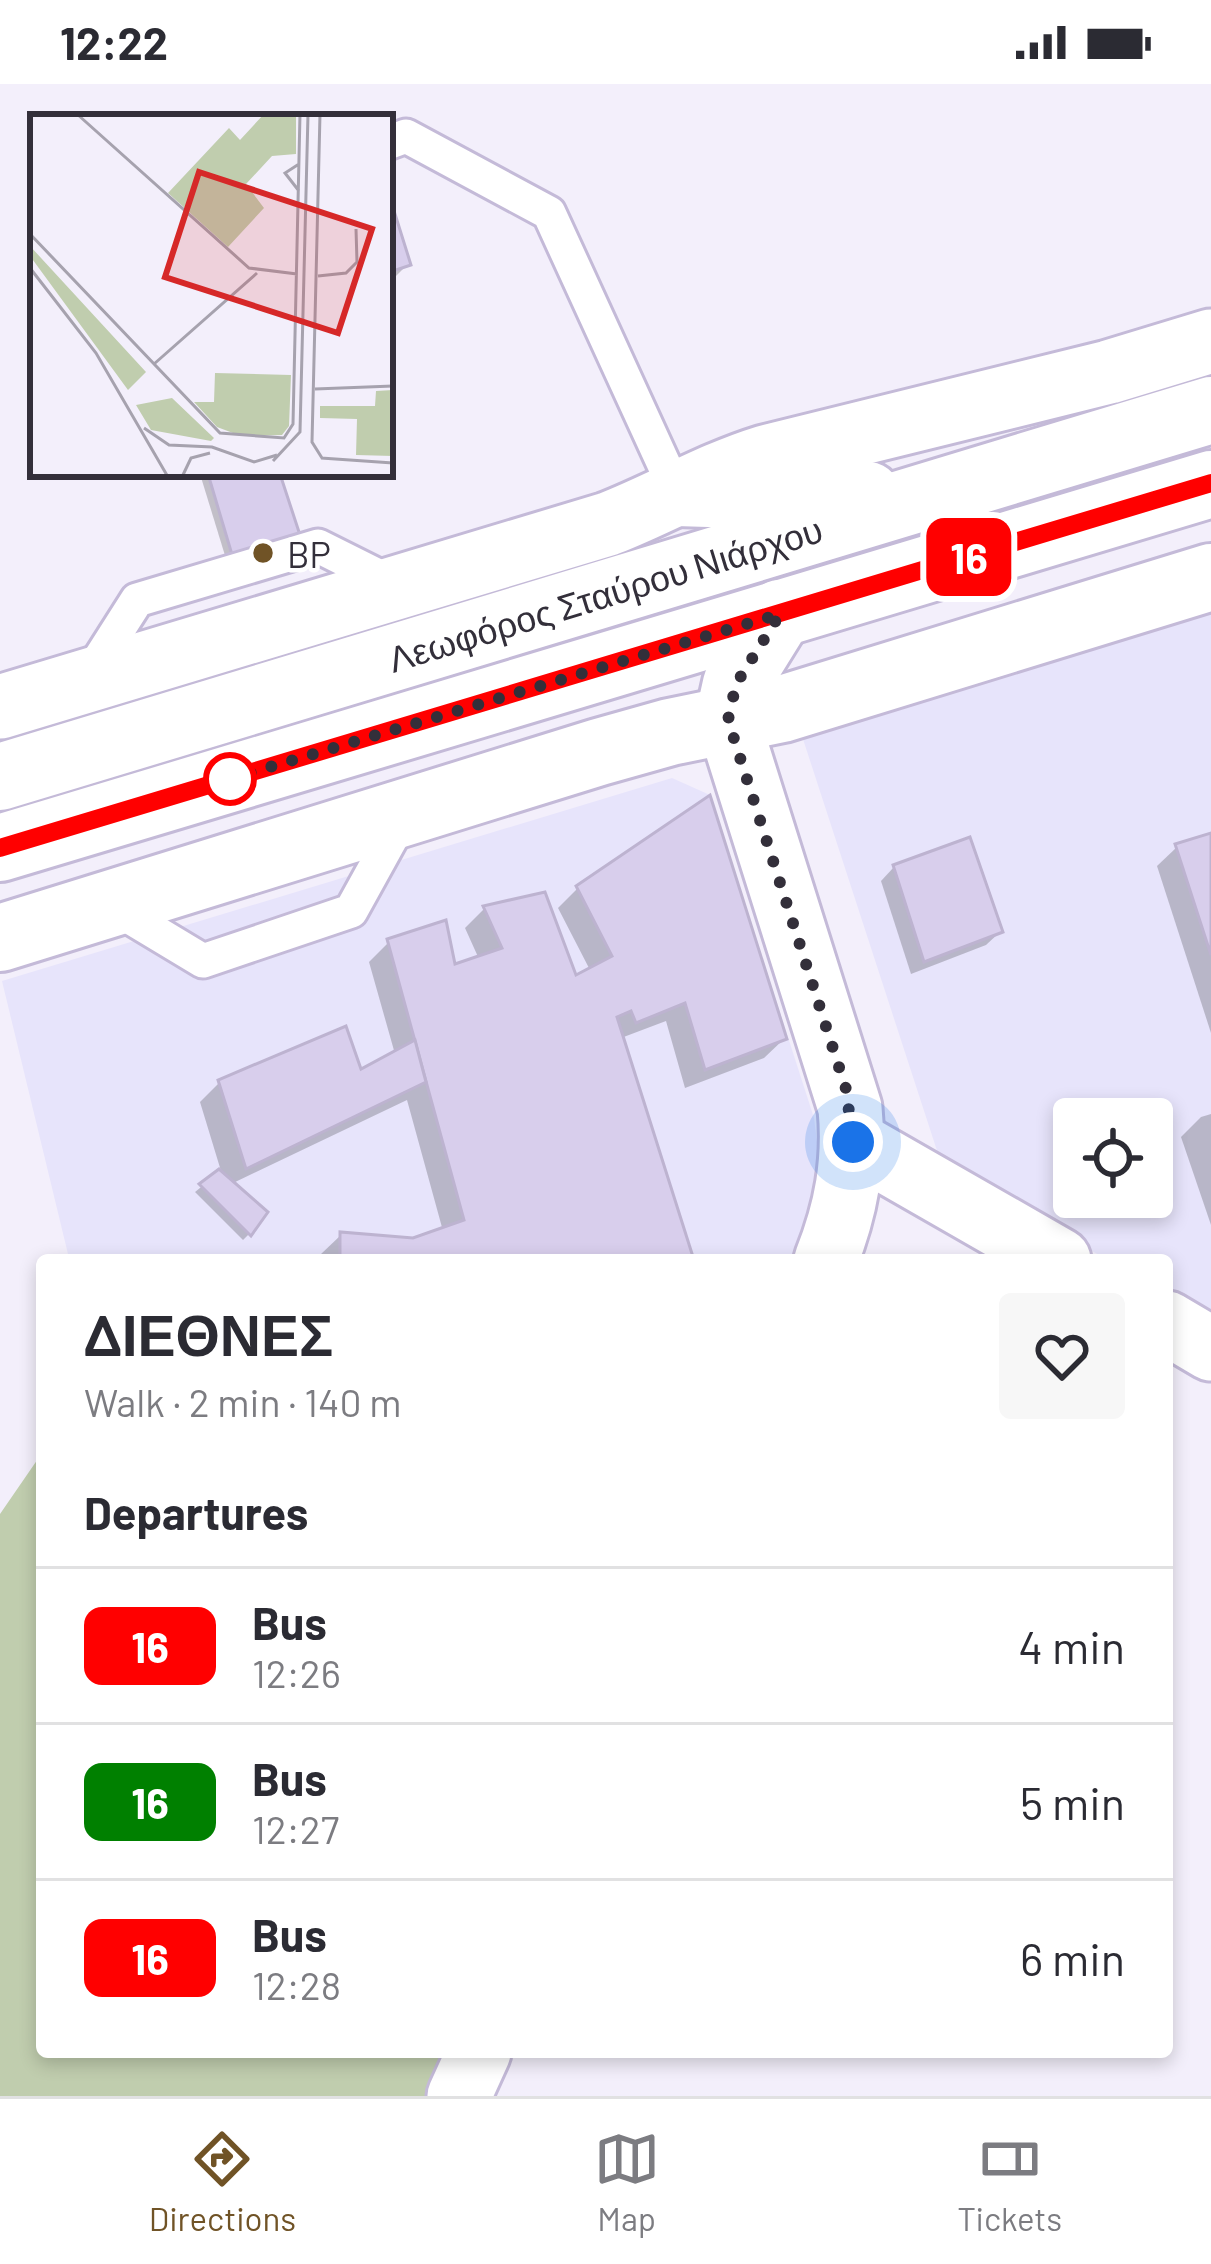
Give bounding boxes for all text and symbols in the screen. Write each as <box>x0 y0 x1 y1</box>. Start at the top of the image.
text: 12:22 <box>60 15 168 69</box>
inset map <box>30 114 393 477</box>
street label: Λεωφόρος Σταύρου Νιάρχου <box>383 506 828 681</box>
line badge: 16 <box>915 518 1023 596</box>
place label: BP <box>287 532 331 575</box>
text: 16 <box>950 532 988 582</box>
marker: BP <box>250 540 276 566</box>
unlabelled marker <box>205 754 255 804</box>
map controls <box>1053 1098 1173 1218</box>
button: locate <box>1053 1098 1173 1218</box>
your location <box>823 1112 883 1172</box>
button: heart <box>999 1293 1125 1419</box>
text: ΔΙΕΘΝΕΣ <box>84 1299 333 1367</box>
text: Walk · 2 min · 140 m <box>84 1378 402 1425</box>
text: Departures <box>84 1485 308 1539</box>
text: Bus <box>252 1595 327 1649</box>
text: 4 min <box>1018 1619 1125 1673</box>
text: 16 <box>131 1621 169 1671</box>
text: 12:26 <box>252 1649 341 1696</box>
text: Bus <box>252 1751 327 1805</box>
text: 5 min <box>1020 1775 1125 1829</box>
text: 16 <box>131 1777 169 1827</box>
text: 12:27 <box>252 1805 339 1852</box>
text: Bus <box>252 1907 327 1961</box>
text: 6 min <box>1020 1931 1125 1985</box>
text: 16 <box>131 1933 169 1983</box>
text: 12:28 <box>252 1961 341 2008</box>
tab: Directions <box>149 2126 296 2238</box>
tab: Map <box>594 2126 660 2238</box>
tab: Tickets <box>957 2126 1062 2238</box>

